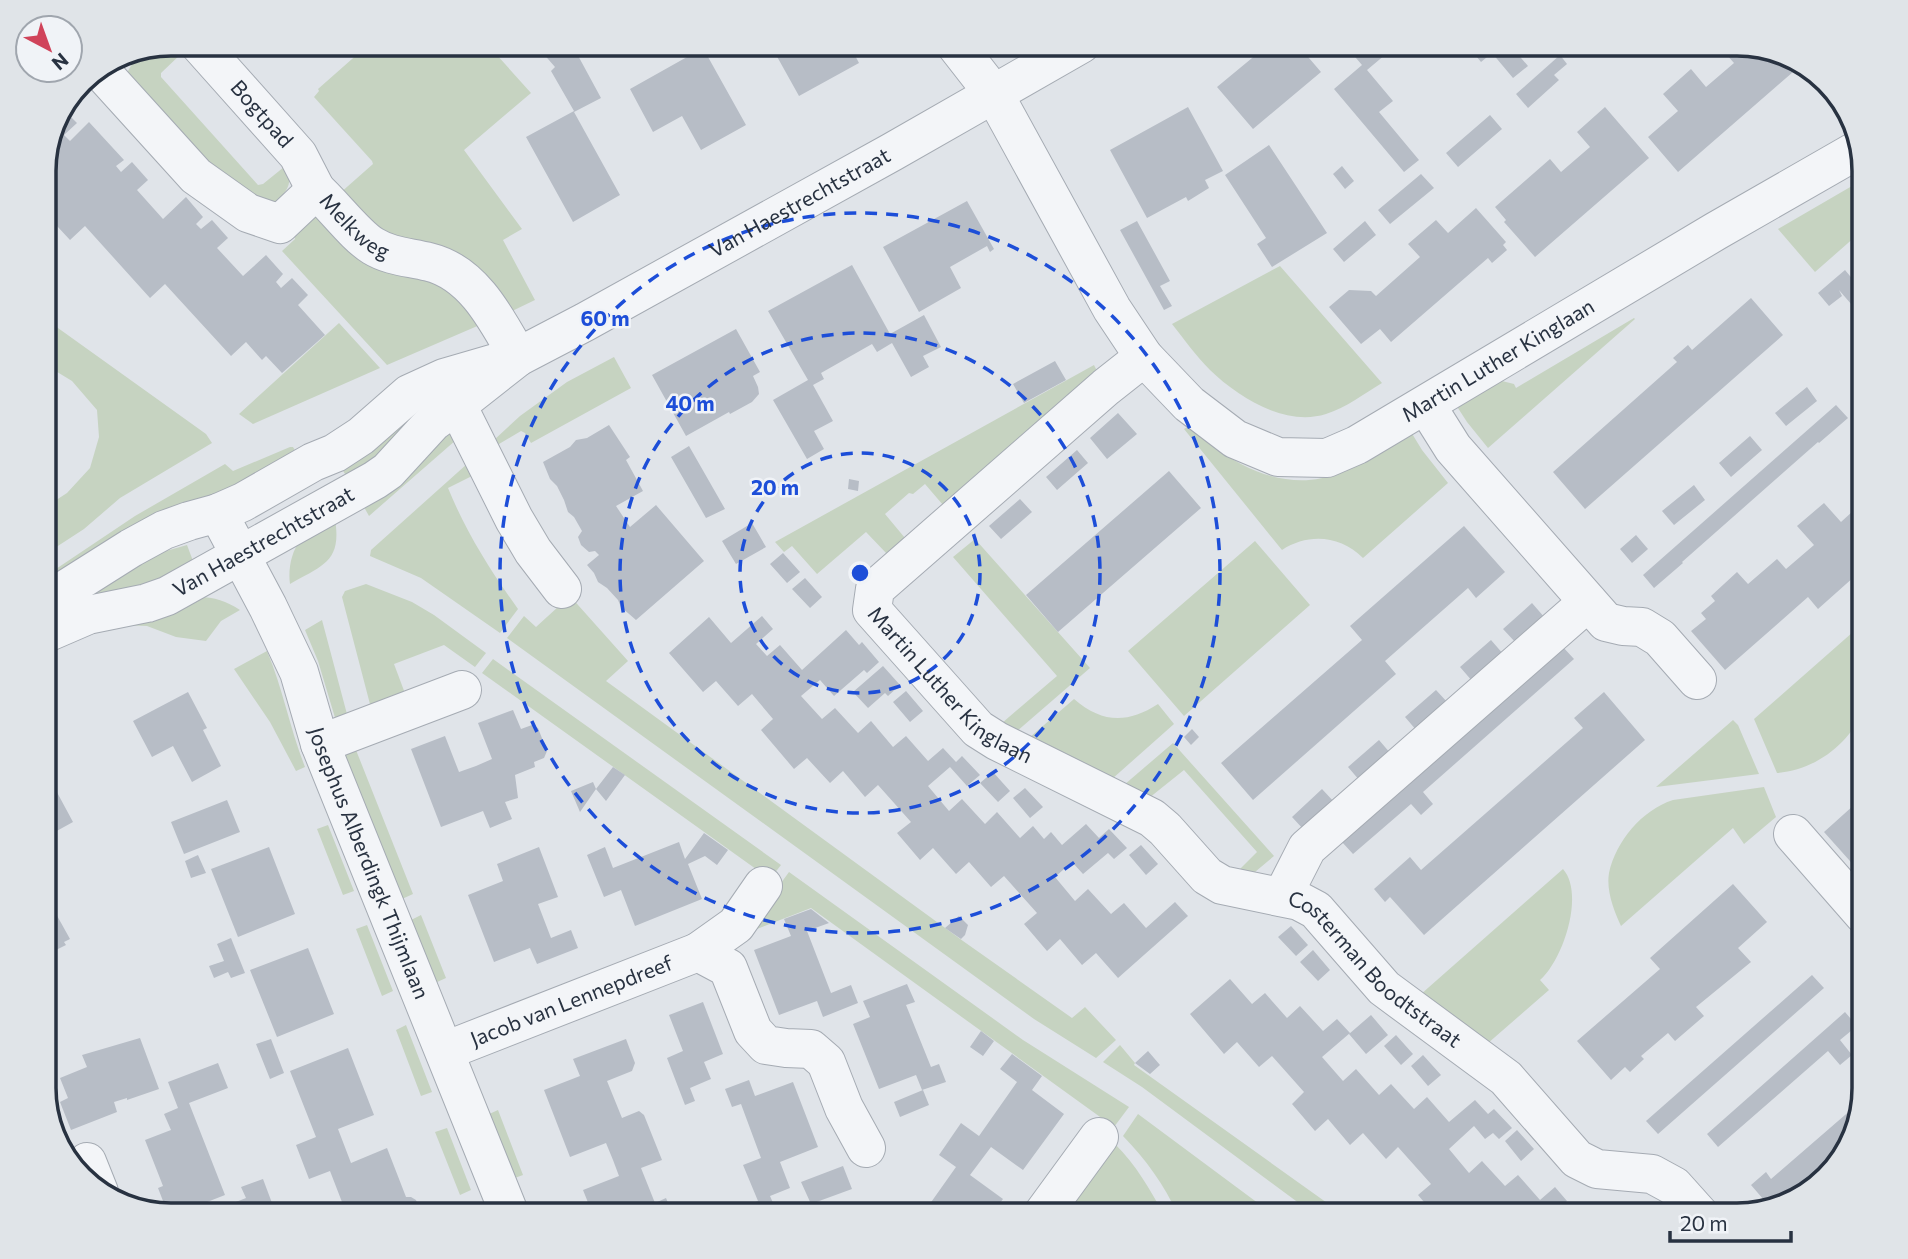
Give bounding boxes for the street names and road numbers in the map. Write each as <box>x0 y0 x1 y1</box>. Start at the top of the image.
street label: Bogtpad <box>226 74 299 152</box>
street label: Van Haestrechtstraat <box>704 142 894 262</box>
street label: Melkweg <box>315 187 393 263</box>
street label: Martin Luther Kinglaan <box>1397 293 1598 426</box>
street label: Van Haestrechtstraat <box>168 480 358 601</box>
street label: Martin Luther Kinglaan <box>864 600 1037 768</box>
street label: Josephus Alberdingk Thijmlaan <box>305 724 435 1002</box>
street label: Costerman Boodtstraat <box>1286 885 1467 1052</box>
street label: Jacob van Lennepdreef <box>466 949 677 1051</box>

